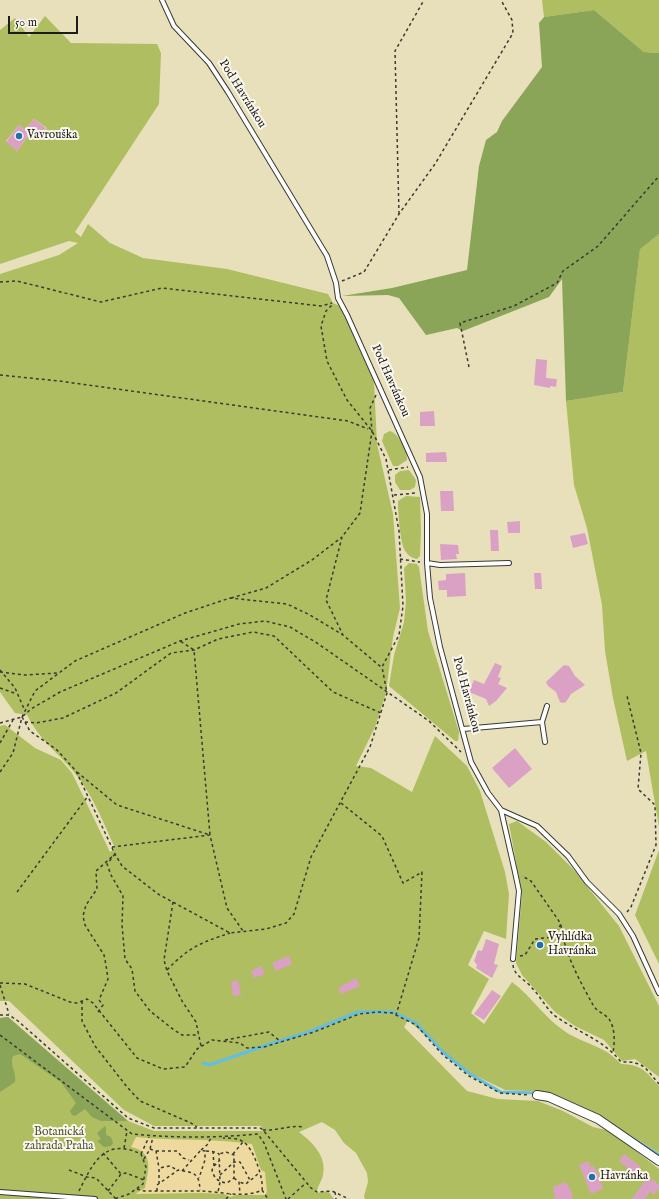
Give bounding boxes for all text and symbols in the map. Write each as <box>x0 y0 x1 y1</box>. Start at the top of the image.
scale bar <box>10 8 80 34</box>
text: 50 m <box>15 15 37 30</box>
street label: Pod Havránkou <box>215 57 269 131</box>
place label: Vavrouška <box>27 129 77 143</box>
marker: Vavrouška <box>14 131 24 141</box>
street label: Pod Havránkou <box>368 343 412 419</box>
street label: Pod Havránkou <box>449 656 483 734</box>
place label: Vyhlídka Havránka <box>548 931 596 959</box>
marker: Vyhlídka Havránka <box>535 940 545 950</box>
park label: Botanická zahrada Praha <box>24 1126 94 1154</box>
place label: Havránka <box>600 1170 648 1184</box>
marker: Havránka <box>587 1172 597 1182</box>

